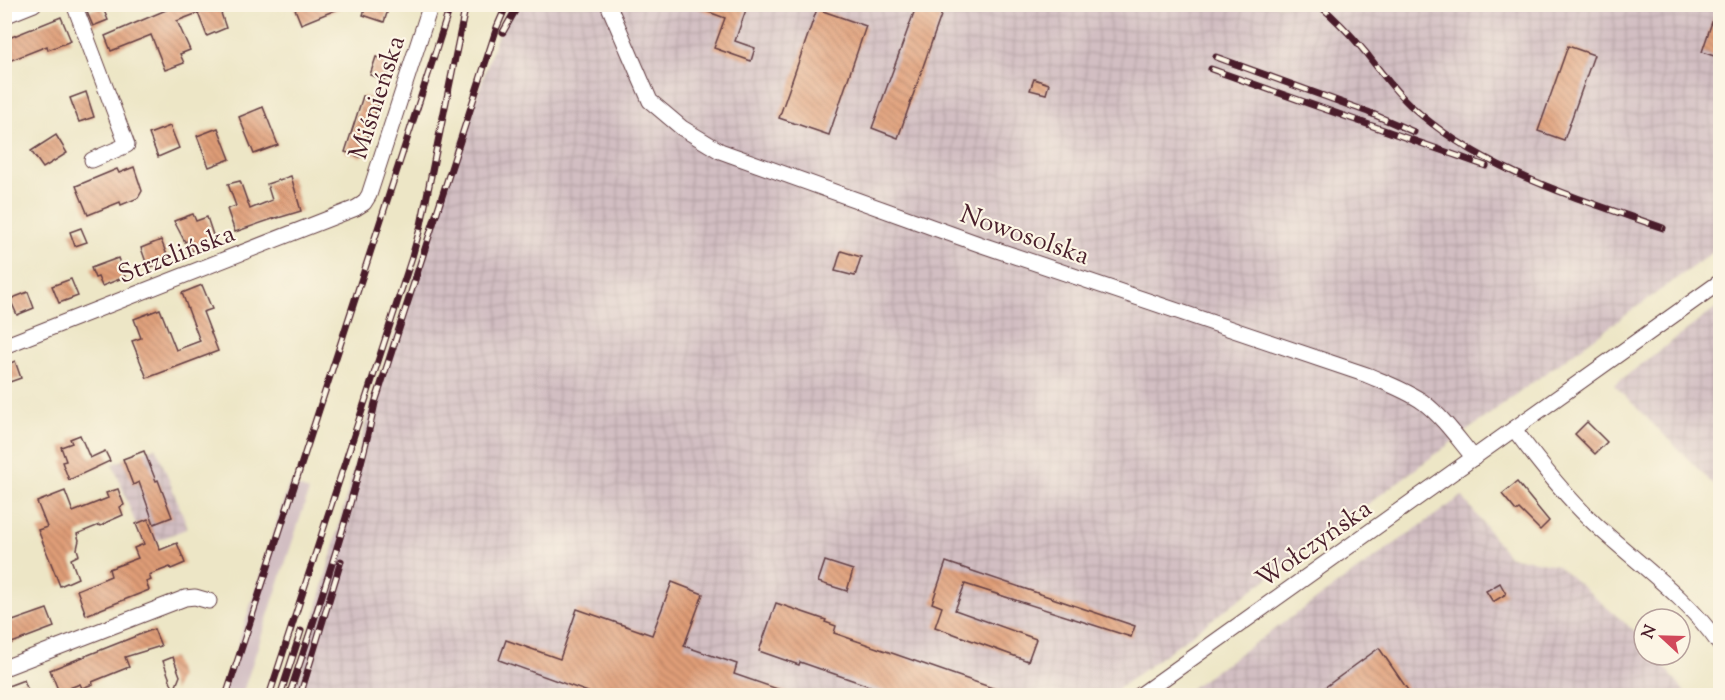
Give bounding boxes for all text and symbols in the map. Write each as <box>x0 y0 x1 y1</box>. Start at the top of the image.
street label: Miśnieńska <box>341 31 416 164</box>
street label: Nowosolska <box>954 197 1094 276</box>
street label: Strzelińska <box>113 216 241 295</box>
street label: Wołczyńska <box>1249 492 1380 599</box>
north arrow <box>1632 607 1692 667</box>
text: N <box>1637 622 1664 643</box>

